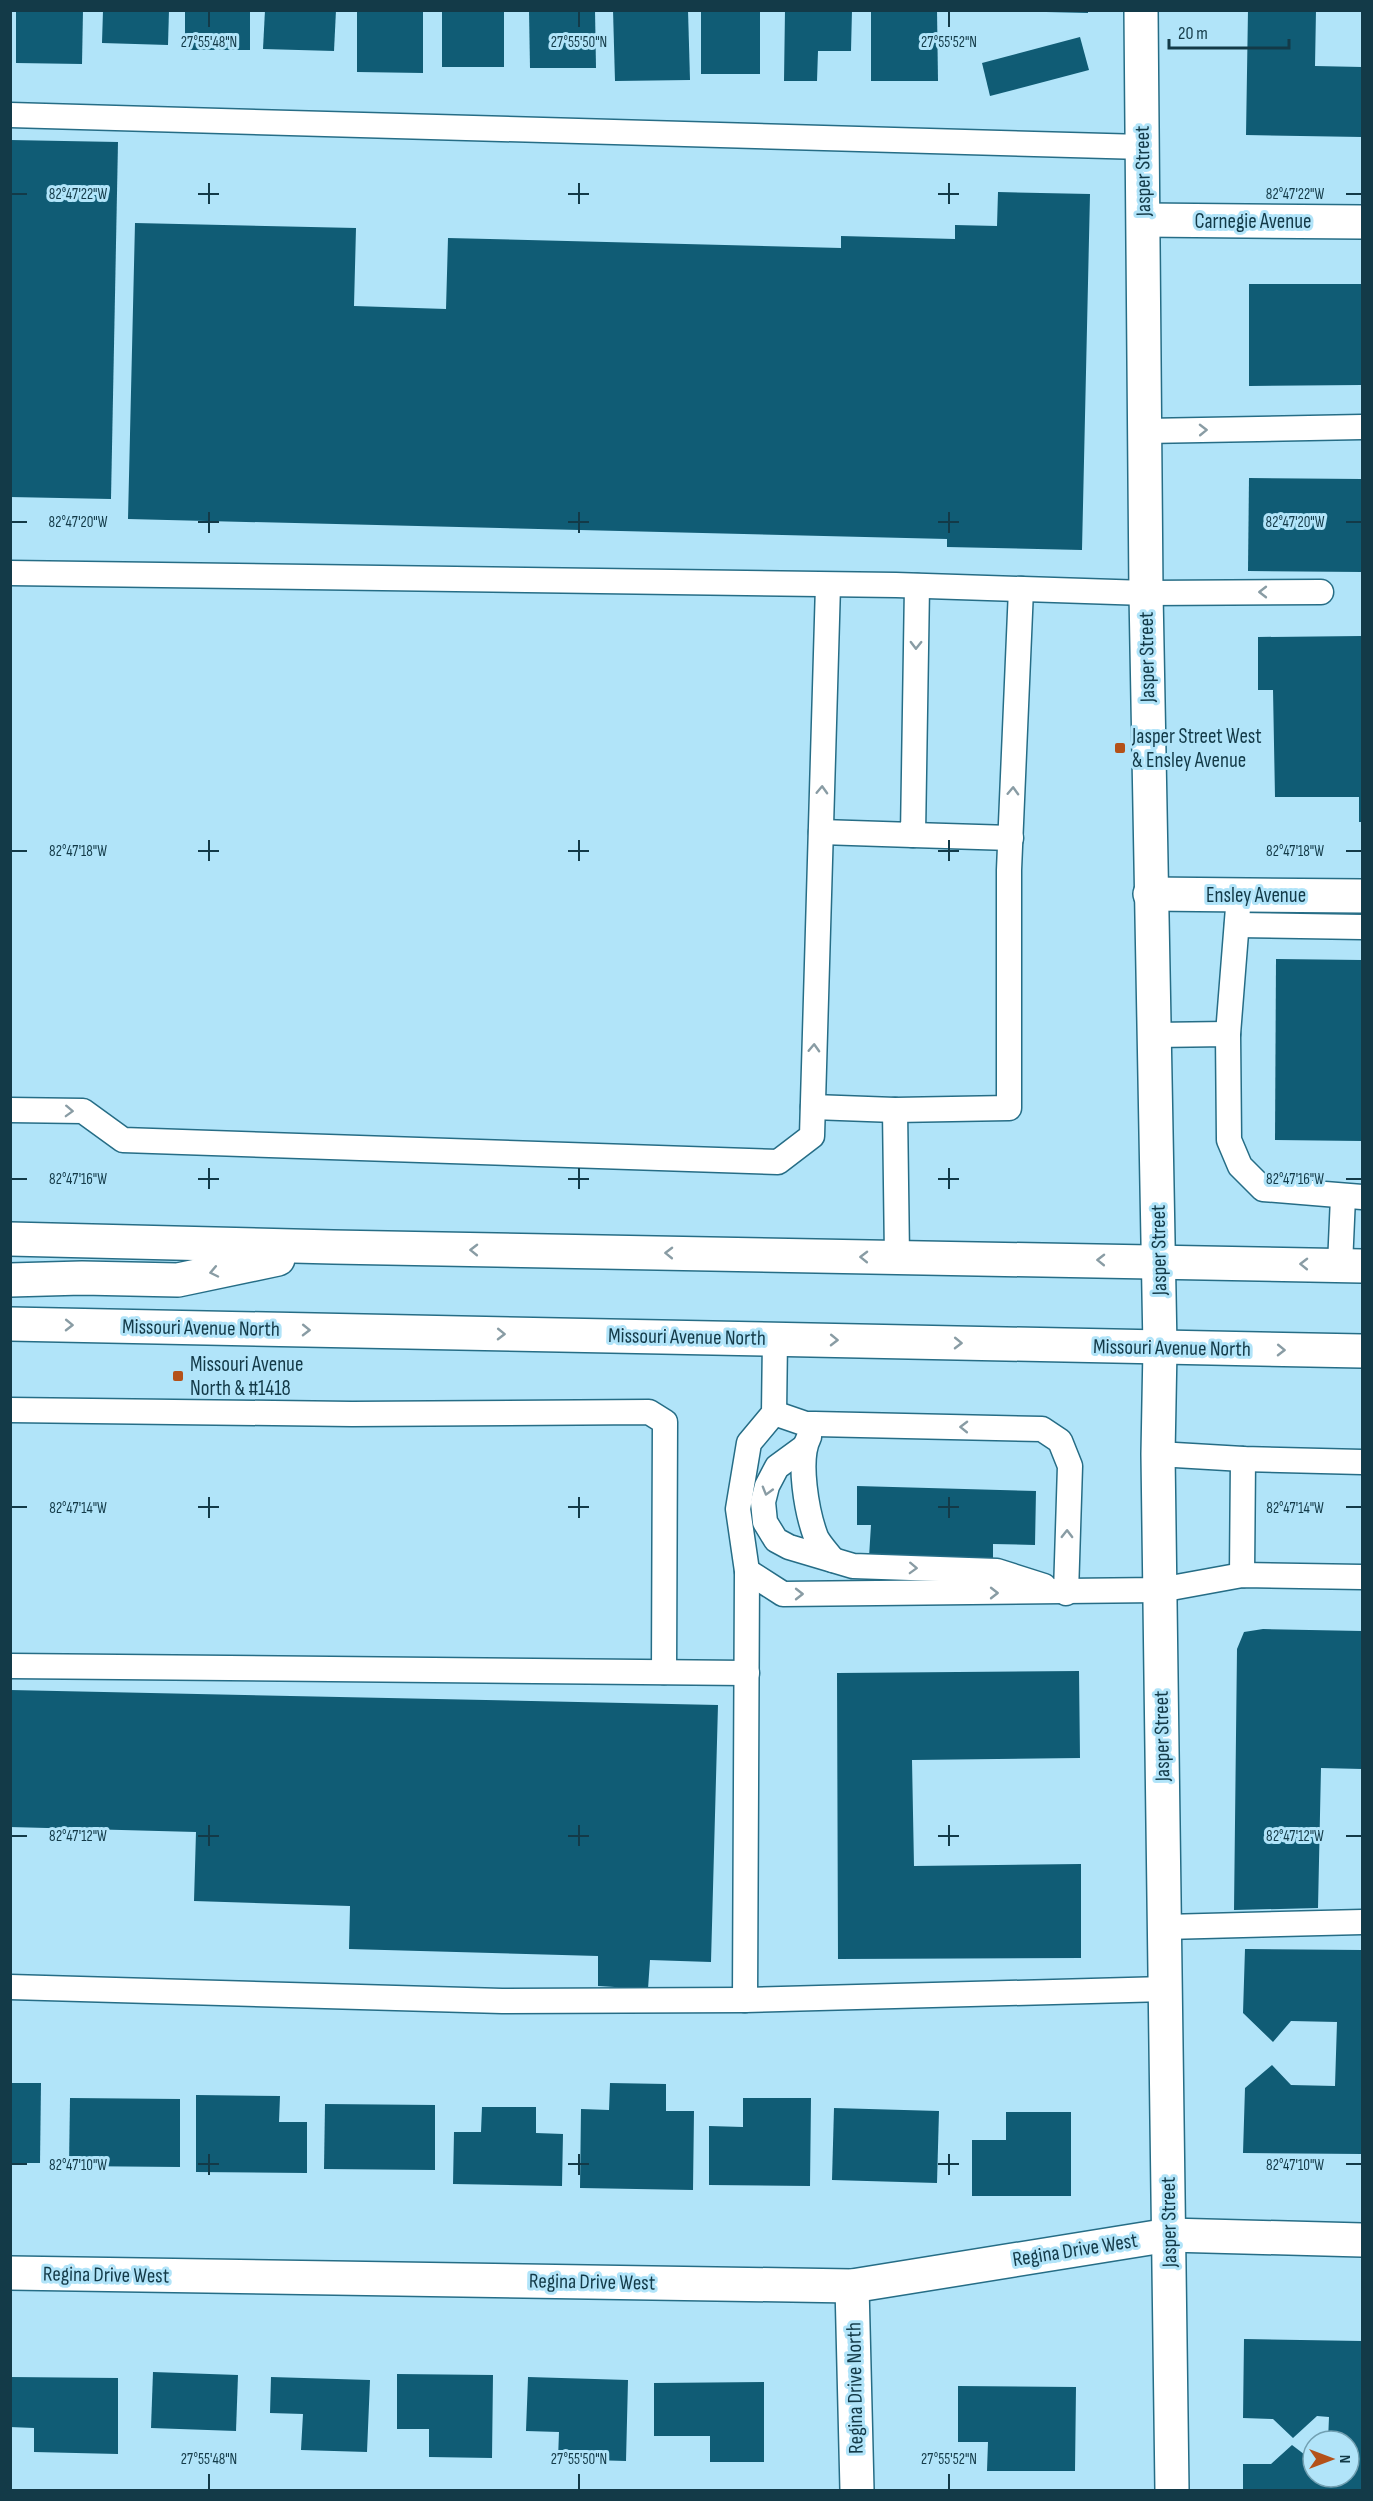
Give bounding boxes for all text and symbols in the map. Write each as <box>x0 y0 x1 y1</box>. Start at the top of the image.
scale bar <box>1169 12 1289 50</box>
text: 20 m <box>1178 23 1208 44</box>
text: 27°55'48"N <box>181 33 237 52</box>
text: 27°55'50"N <box>551 33 607 52</box>
text: 27°55'52"N <box>921 33 977 52</box>
street label: Jasper Street <box>1130 125 1156 218</box>
text: 82°47'22"W <box>49 185 108 204</box>
text: 82°47'22"W <box>1266 185 1325 204</box>
street label: Carnegie Avenue <box>1195 209 1311 234</box>
one-way arrow <box>1199 424 1208 436</box>
text: 82°47'20"W <box>48 513 108 532</box>
text: 82°47'20"W <box>1265 513 1325 532</box>
one-way arrow <box>1258 586 1267 598</box>
street label: Jasper Street <box>1134 611 1160 704</box>
one-way arrow <box>910 640 922 649</box>
place label: Jasper Street West & Ensley Avenue <box>1131 724 1262 773</box>
marker: Jasper Street West & Ensley Avenue <box>1113 741 1127 755</box>
one-way arrow <box>816 786 828 795</box>
one-way arrow <box>1007 786 1020 795</box>
text: 82°47'18"W <box>49 842 107 861</box>
text: 82°47'18"W <box>1266 842 1324 861</box>
street label: Ensley Avenue <box>1206 883 1306 908</box>
one-way arrow <box>808 1044 821 1053</box>
one-way arrow <box>64 1105 73 1117</box>
text: 82°47'16"W <box>49 1170 107 1189</box>
text: 82°47'16"W <box>1266 1170 1324 1189</box>
street label: Jasper Street <box>1146 1204 1172 1297</box>
one-way arrow <box>470 1244 479 1256</box>
one-way arrow <box>665 1247 674 1260</box>
one-way arrow <box>860 1251 869 1263</box>
one-way arrow <box>1097 1254 1106 1266</box>
one-way arrow <box>1300 1258 1309 1271</box>
one-way arrow <box>209 1265 219 1278</box>
street label: Missouri Avenue North <box>122 1314 280 1342</box>
one-way arrow <box>64 1319 73 1331</box>
street label: Missouri Avenue North <box>608 1323 766 1351</box>
one-way arrow <box>301 1324 310 1336</box>
one-way arrow <box>496 1328 505 1340</box>
one-way arrow <box>829 1334 838 1347</box>
street label: Missouri Avenue North <box>1093 1334 1251 1362</box>
one-way arrow <box>954 1337 963 1350</box>
one-way arrow <box>1277 1344 1286 1356</box>
place label: Missouri Avenue North & #1418 <box>190 1352 303 1401</box>
marker: Missouri Avenue North & #1418 <box>171 1369 185 1383</box>
one-way arrow <box>959 1421 968 1434</box>
one-way arrow <box>762 1485 774 1496</box>
text: 82°47'14"W <box>49 1499 107 1518</box>
text: 82°47'14"W <box>1266 1499 1324 1518</box>
one-way arrow <box>1061 1530 1074 1539</box>
one-way arrow <box>909 1562 918 1575</box>
one-way arrow <box>989 1587 998 1599</box>
one-way arrow <box>794 1588 803 1600</box>
street label: Jasper Street <box>1149 1690 1175 1783</box>
text: 82°47'12"W <box>49 1827 107 1846</box>
text: 82°47'12"W <box>1266 1827 1324 1846</box>
text: 82°47'10"W <box>49 2156 107 2175</box>
text: 82°47'10"W <box>1266 2156 1324 2175</box>
street label: Jasper Street <box>1156 2176 1182 2269</box>
street label: Regina Drive West <box>1011 2228 1139 2272</box>
street label: Regina Drive West <box>43 2261 169 2289</box>
street label: Regina Drive West <box>529 2268 655 2296</box>
street label: Regina Drive North <box>841 2322 869 2454</box>
north arrow <box>1301 2429 1361 2489</box>
text: 27°55'48"N <box>181 2450 237 2469</box>
text: 27°55'50"N <box>551 2450 607 2469</box>
text: 27°55'52"N <box>921 2450 977 2469</box>
text: N <box>1335 2455 1354 2463</box>

